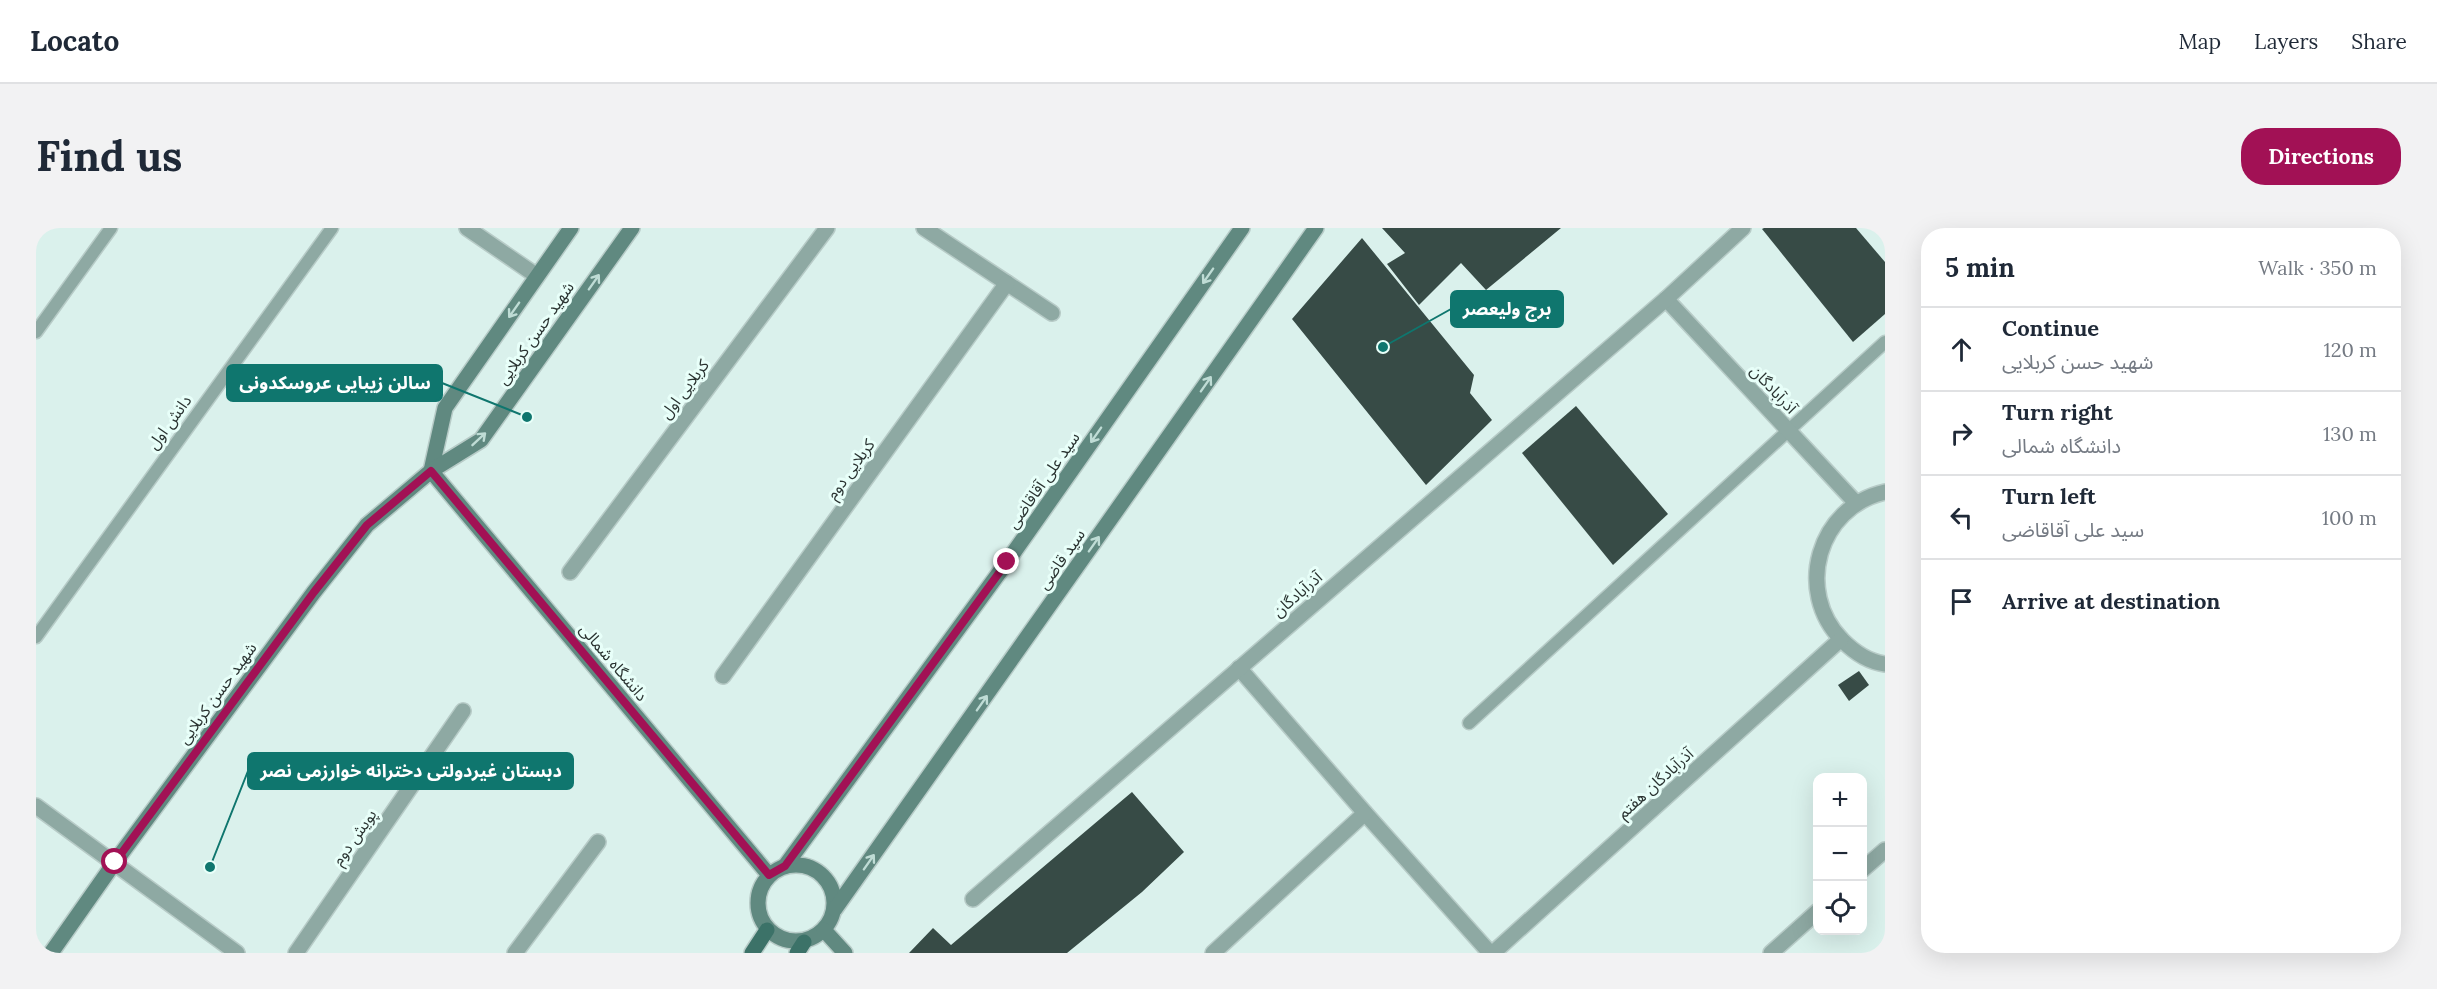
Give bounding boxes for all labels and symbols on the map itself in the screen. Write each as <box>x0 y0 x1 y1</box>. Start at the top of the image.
one-way arrow <box>1202 267 1214 283</box>
one-way arrow <box>588 274 600 290</box>
street label: شهید حسن کربلایی <box>492 278 578 388</box>
callout: برج ولیعصر <box>1451 291 1563 327</box>
text: برج ولیعصر <box>1462 297 1551 322</box>
one-way arrow <box>507 302 520 318</box>
street label: کربلایی اول <box>655 355 714 423</box>
street label: آذرآبادگان <box>1746 360 1802 419</box>
callout: سالن زیبایی عروسکدونی <box>227 365 442 401</box>
text: سالن زیبایی عروسکدونی <box>239 371 431 394</box>
one-way arrow <box>1200 376 1212 393</box>
street label: دانش اول <box>143 391 196 454</box>
one-way arrow <box>1090 427 1102 443</box>
street label: سید علی آقاقاضی <box>1002 428 1084 532</box>
one-way arrow <box>472 432 487 446</box>
street label: کربلایی دوم <box>821 435 881 505</box>
street label: سید قاضی <box>1033 525 1089 593</box>
one-way arrow <box>1088 536 1100 552</box>
route end <box>993 548 1019 574</box>
street label: آذرآبادگان <box>1268 566 1327 621</box>
street label: دانشگاه شمالی <box>576 619 652 705</box>
street label: شهید حسن کربلایی <box>173 638 261 748</box>
one-way arrow <box>975 695 988 711</box>
street label: آذرآبادگان هفتم <box>1613 743 1700 825</box>
callout: دبستان غیردولتی دخترانه خوارزمی نصر <box>248 753 573 789</box>
text: دبستان غیردولتی دخترانه خوارزمی نصر <box>259 759 562 782</box>
street label: پویش دوم <box>327 805 383 871</box>
route start <box>101 848 127 874</box>
one-way arrow <box>862 854 875 870</box>

